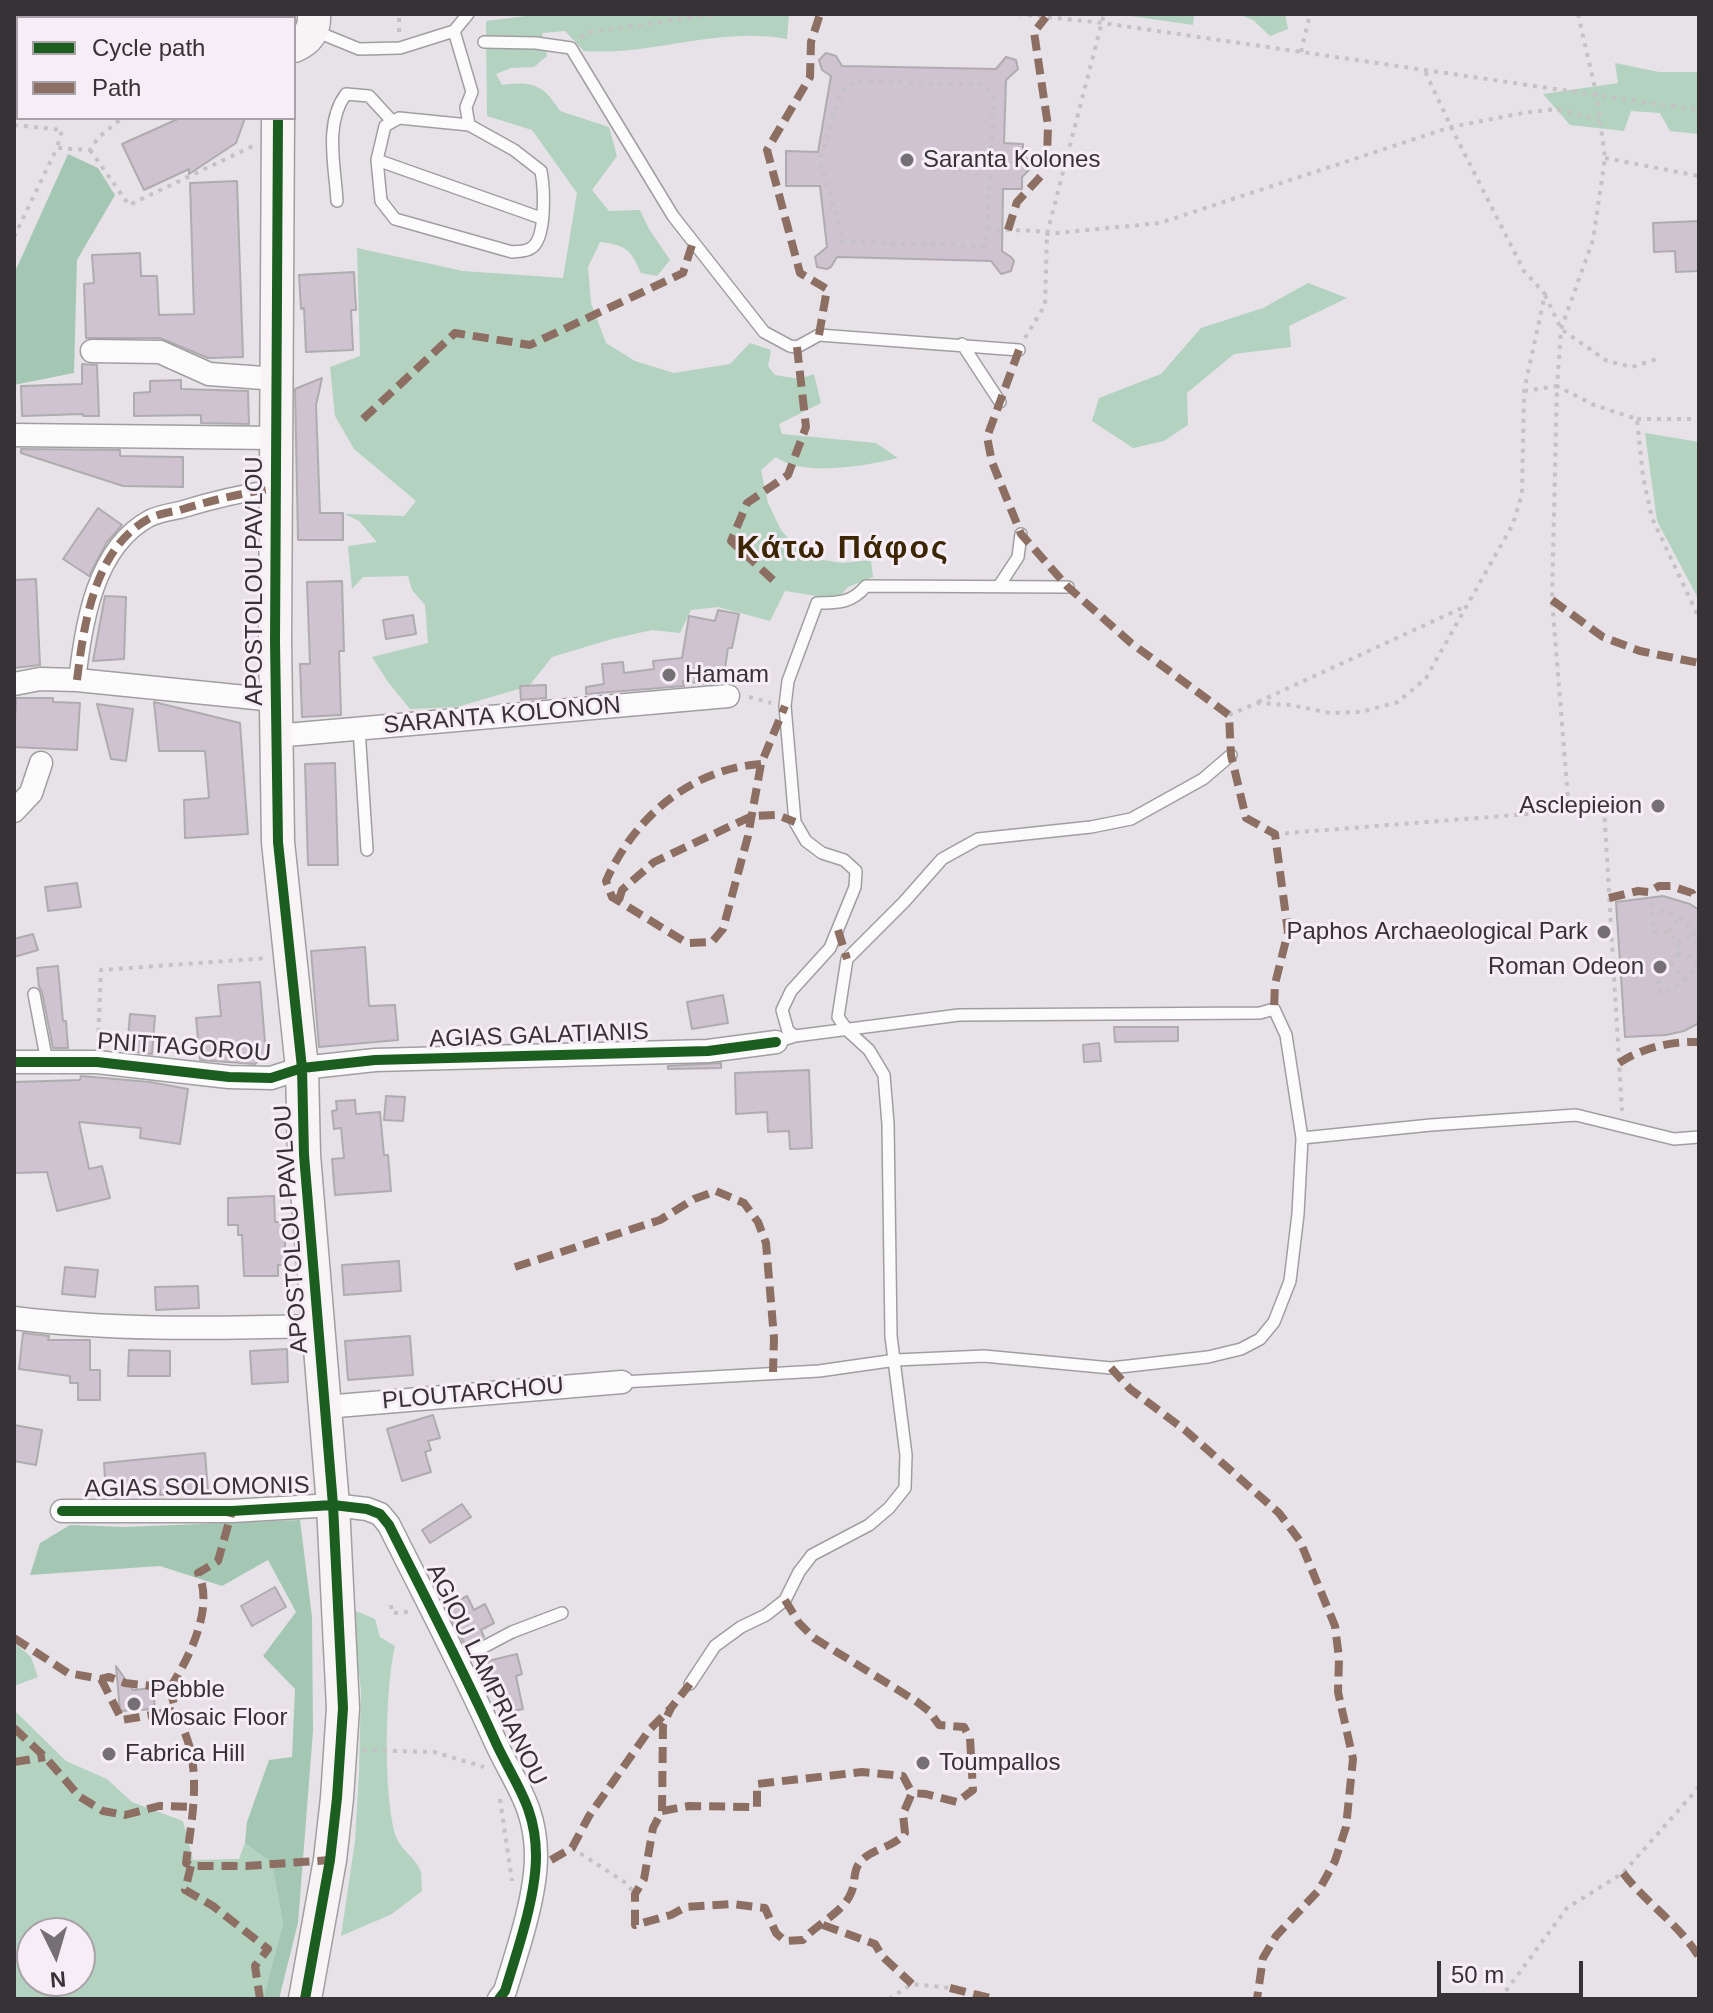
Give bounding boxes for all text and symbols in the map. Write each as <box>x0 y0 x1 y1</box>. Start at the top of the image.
legend <box>16 16 296 120</box>
text: Cycle path <box>92 34 205 61</box>
text: Path <box>92 74 141 101</box>
place label: Saranta Kolones <box>923 146 1100 174</box>
marker: Saranta Kolones <box>898 151 916 169</box>
street label: APOSTOLOU PAVLOU <box>241 456 269 706</box>
district label: Κάτω Πάφος <box>736 530 950 568</box>
place label: Hamam <box>685 661 769 689</box>
marker: Hamam <box>660 666 678 684</box>
street label: SARANTA KOLONON <box>382 691 622 741</box>
place label: Asclepieion <box>1519 792 1642 820</box>
marker: Asclepieion <box>1649 797 1667 815</box>
place label: Paphos Archaeological Park <box>1286 918 1588 946</box>
marker: Paphos Archaeological Park <box>1595 923 1613 941</box>
place label: Roman Odeon <box>1488 953 1644 981</box>
marker: Roman Odeon <box>1651 958 1669 976</box>
street label: AGIAS GALATIANIS <box>429 1018 649 1054</box>
street label: PNITTAGOROU <box>96 1028 272 1068</box>
street label: APOSTOLOU PAVLOU <box>269 1104 315 1354</box>
street label: PLOUTARCHOU <box>381 1372 565 1416</box>
street label: AGIAS SOLOMONIS <box>84 1472 310 1504</box>
street label: AGIOU LAMPRIANOU <box>420 1560 552 1790</box>
place label: Pebble Mosaic Floor <box>150 1676 287 1732</box>
marker: Pebble Mosaic Floor <box>125 1695 143 1713</box>
place label: Fabrica Hill <box>125 1740 245 1768</box>
marker: Fabrica Hill <box>100 1745 118 1763</box>
place label: Toumpallos <box>939 1749 1060 1777</box>
marker: Toumpallos <box>914 1754 932 1772</box>
north arrow <box>16 1917 96 1997</box>
scale bar <box>1441 1945 1587 1995</box>
text: 50 m <box>1451 1961 1504 1988</box>
text: N <box>49 1966 67 1993</box>

